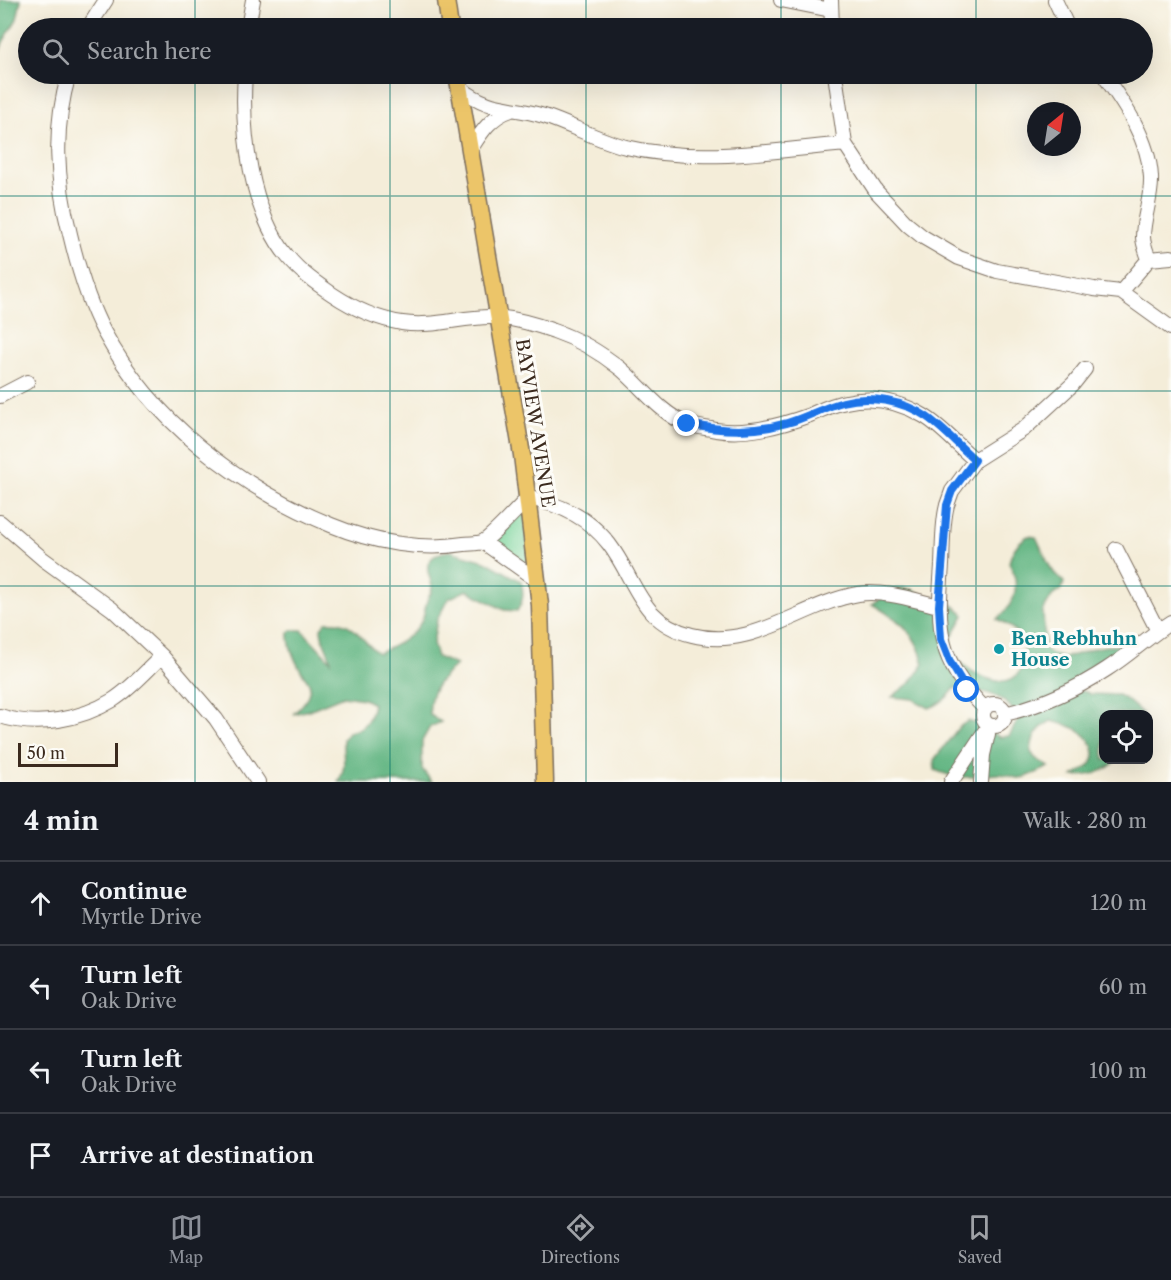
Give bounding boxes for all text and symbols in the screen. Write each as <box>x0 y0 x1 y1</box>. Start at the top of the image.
search box <box>18 18 1153 84</box>
icon: search <box>39 35 72 68</box>
text: Search here <box>87 38 212 65</box>
north arrow <box>1027 102 1081 156</box>
street label: BAYVIEW AVENUE <box>511 337 559 509</box>
route end <box>673 410 699 436</box>
place label: Ben Rebhuhn House <box>1011 628 1138 671</box>
marker: Ben Rebhuhn House <box>992 642 1006 656</box>
route start <box>953 676 979 702</box>
map controls <box>1099 710 1153 764</box>
button: locate <box>1099 710 1153 764</box>
scale bar <box>18 740 118 768</box>
text: 50 m <box>27 743 65 763</box>
text: 4 min <box>24 805 99 837</box>
text: Walk · 280 m <box>1023 809 1147 833</box>
text: Continue <box>81 878 187 905</box>
icon: ahead <box>24 887 57 920</box>
text: 120 m <box>1090 891 1147 915</box>
text: Myrtle Drive <box>81 905 202 929</box>
text: Turn left <box>81 962 182 989</box>
icon: left <box>24 971 57 1004</box>
text: 60 m <box>1099 975 1147 999</box>
text: Oak Drive <box>81 989 177 1013</box>
text: Turn left <box>81 1046 182 1073</box>
icon: left <box>24 1055 57 1088</box>
text: 100 m <box>1089 1059 1147 1083</box>
text: Oak Drive <box>81 1073 177 1097</box>
icon: arrive <box>24 1139 57 1172</box>
text: Arrive at destination <box>81 1142 314 1169</box>
tab: Map <box>169 1211 203 1267</box>
tab: Directions <box>541 1211 620 1267</box>
tab: Saved <box>958 1211 1002 1267</box>

